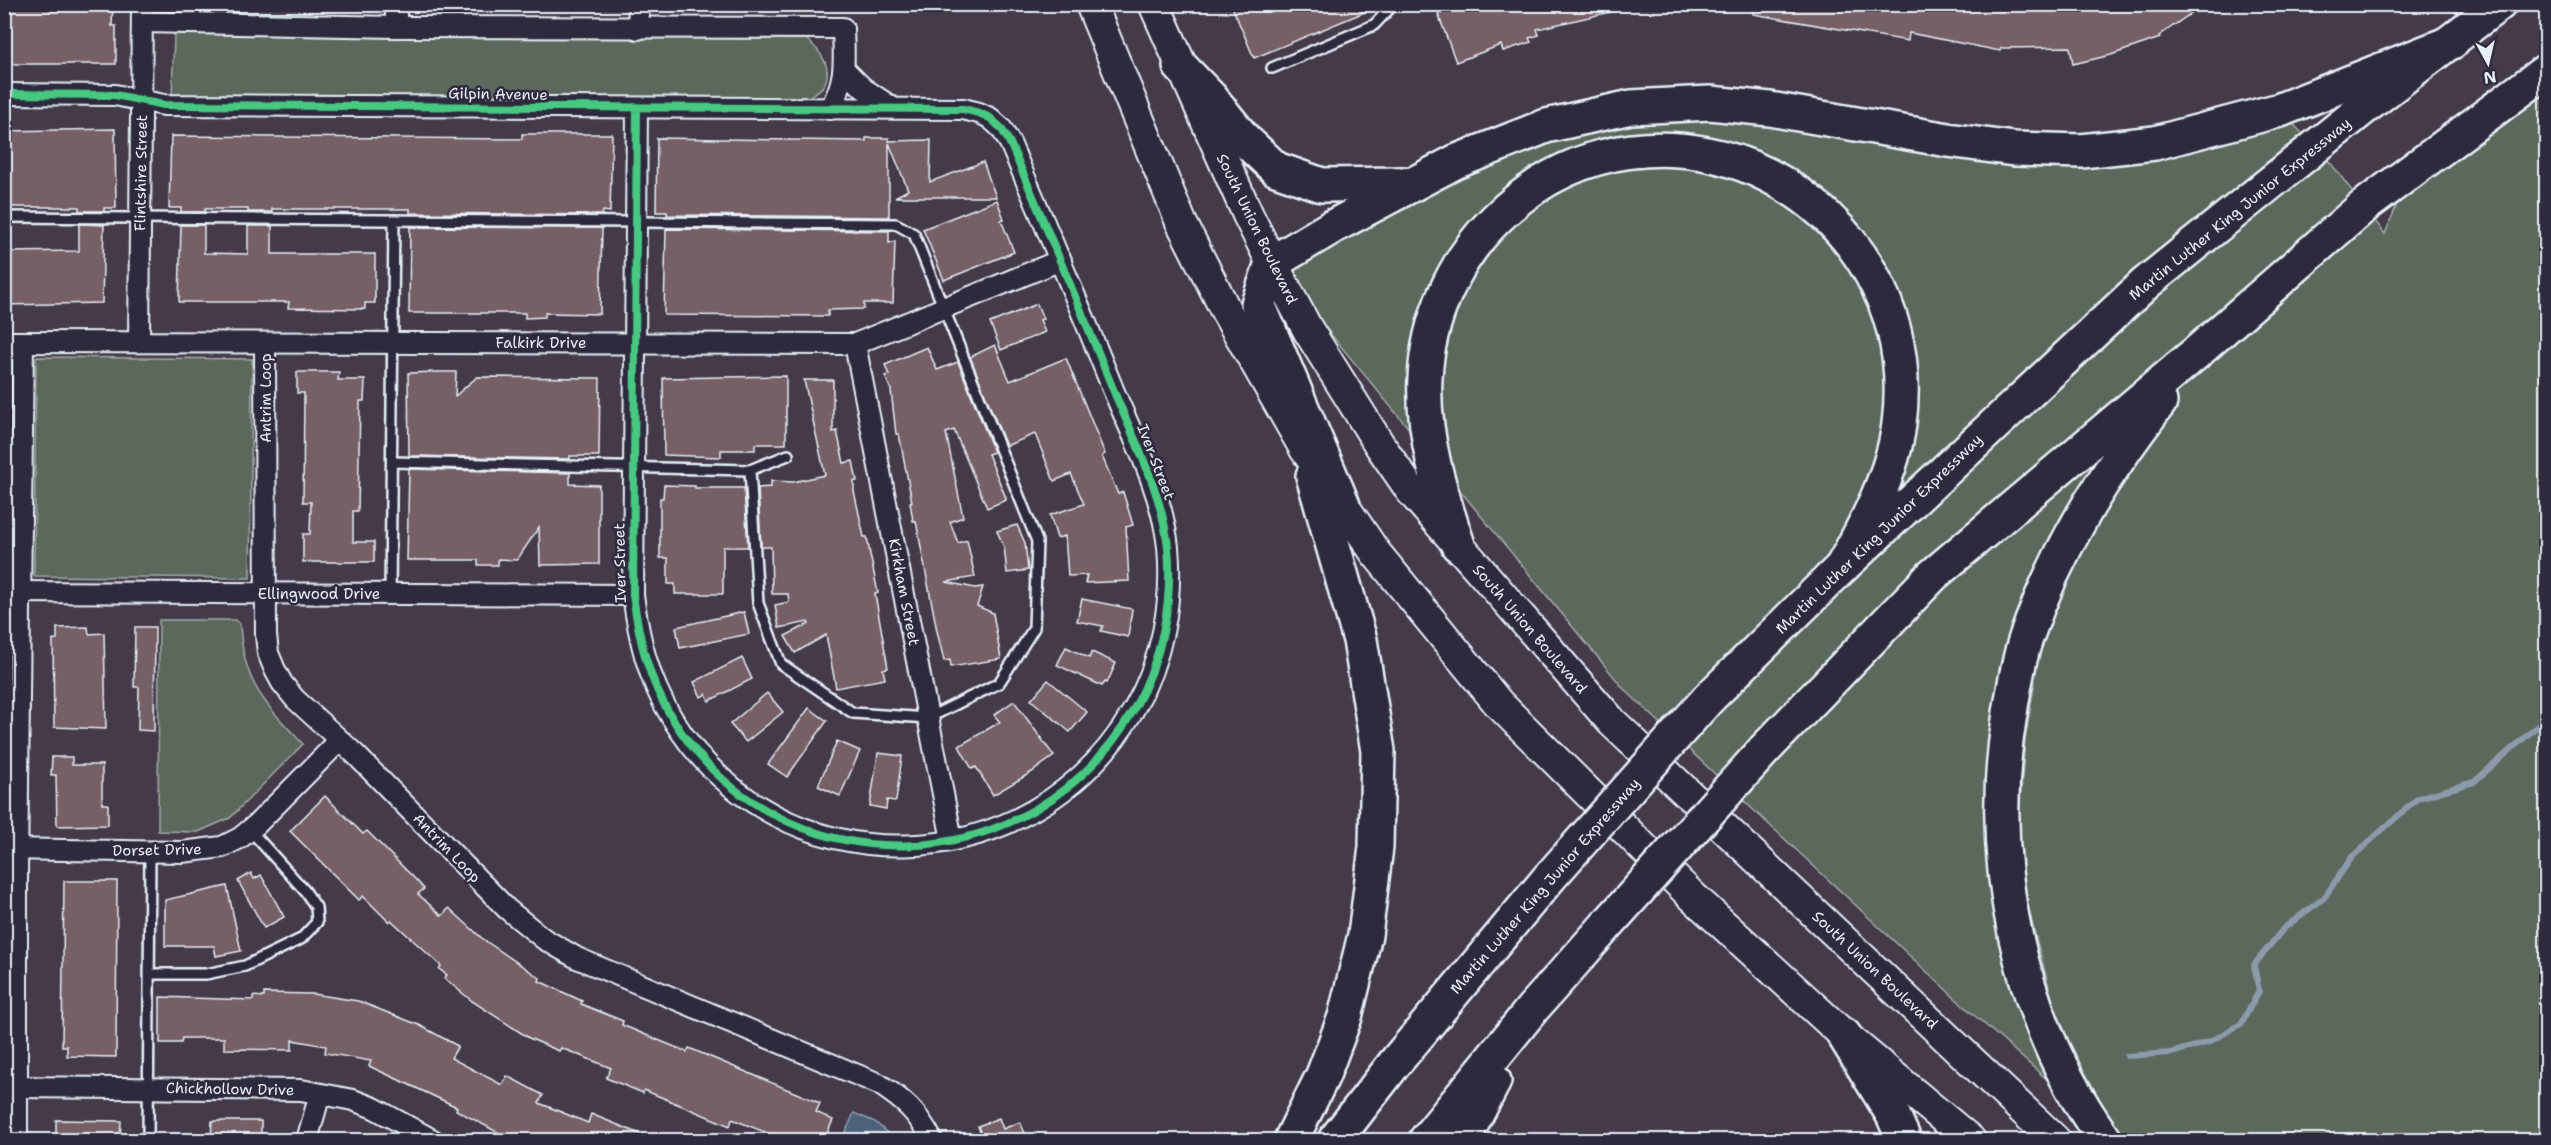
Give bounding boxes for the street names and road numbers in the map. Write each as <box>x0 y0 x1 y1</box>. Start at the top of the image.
street label: Gilpin Avenue <box>448 83 548 105</box>
street label: Martin Luther King Junior Expressway <box>2125 113 2355 305</box>
street label: Flintshire Street <box>130 115 152 231</box>
street label: South Union Boulevard <box>1212 150 1302 308</box>
street label: Falkirk Drive <box>496 333 586 353</box>
street label: Antrim Loop <box>256 353 276 443</box>
street label: Iver Street <box>1132 421 1180 503</box>
street label: Martin Luther King Junior Expressway <box>1771 430 1987 638</box>
street label: Iver Street <box>609 523 631 603</box>
street label: Kirkham Street <box>884 537 924 647</box>
street label: South Union Boulevard <box>1468 560 1592 698</box>
street label: Ellingwood Drive <box>258 584 380 604</box>
street label: Martin Luther King Junior Expressway <box>1446 774 1644 998</box>
street label: Antrim Loop <box>409 809 485 887</box>
street label: Dorset Drive <box>112 839 202 861</box>
street label: South Union Boulevard <box>1808 906 1943 1034</box>
street label: Chickhollow Drive <box>166 1078 294 1100</box>

